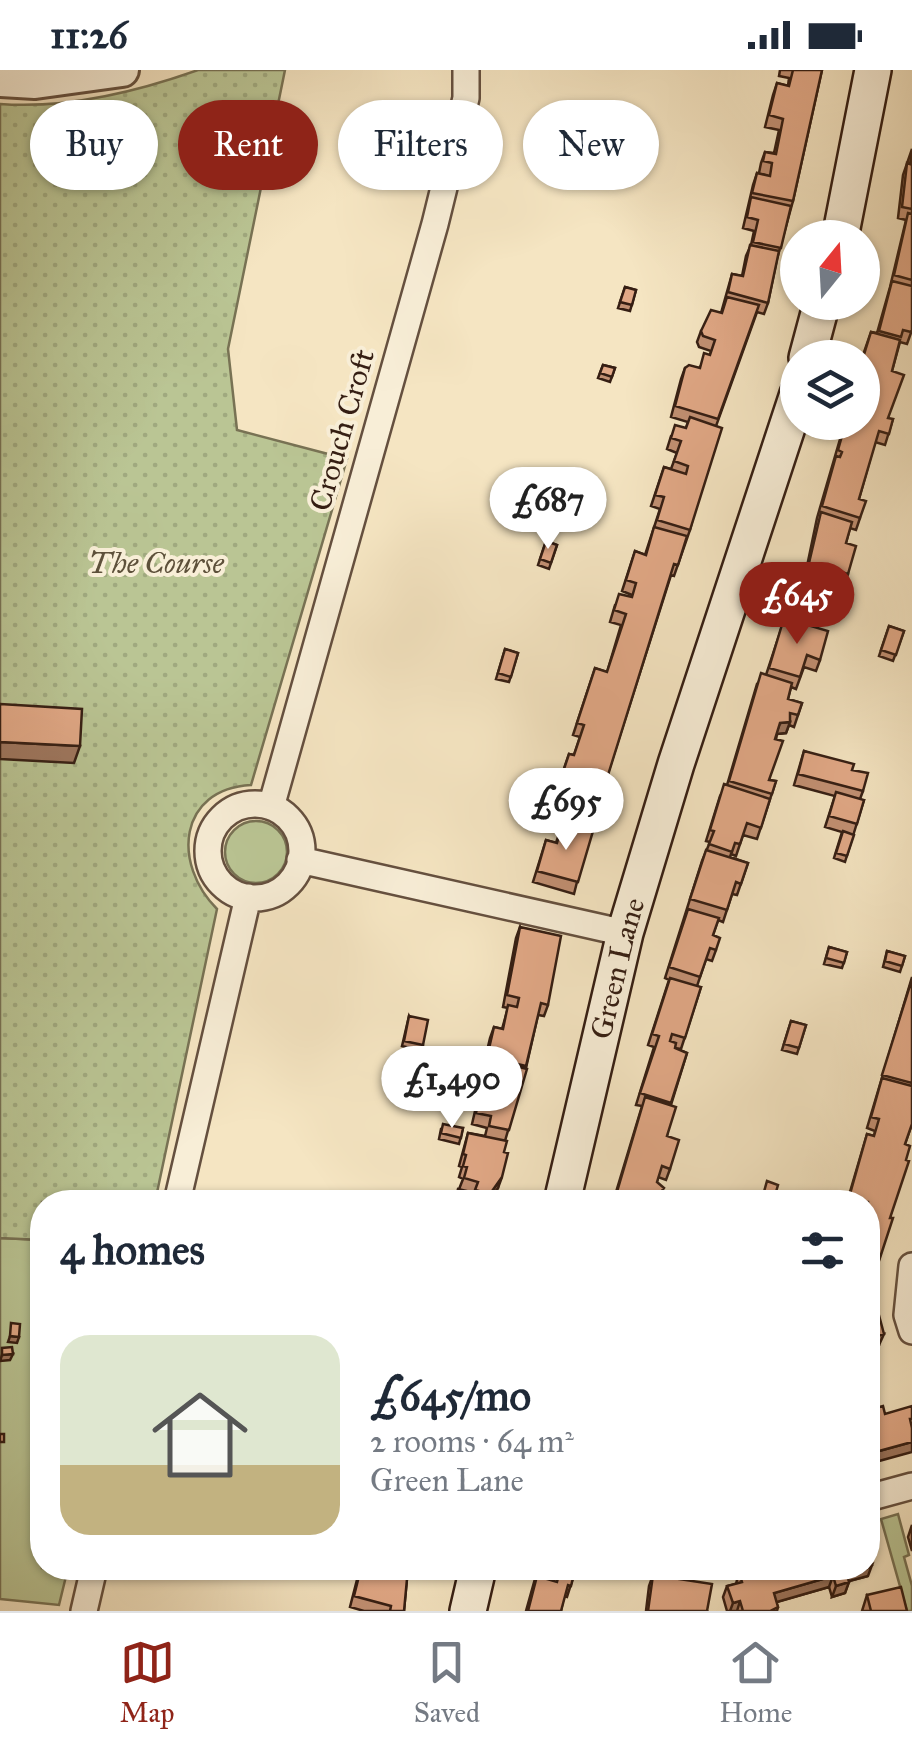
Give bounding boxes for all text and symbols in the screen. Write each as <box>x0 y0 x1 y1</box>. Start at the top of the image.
text: 11:26 <box>50 12 128 58</box>
chip: Buy <box>30 100 158 190</box>
chip: Rent <box>178 100 318 190</box>
chip: Filters <box>338 100 503 190</box>
chip: New <box>523 100 659 190</box>
north arrow <box>780 220 880 320</box>
map controls <box>780 220 880 440</box>
button: layers <box>780 340 880 440</box>
street label: Crouch Croft <box>302 345 382 515</box>
pin: £687 <box>489 467 607 552</box>
text: £687 <box>512 480 584 519</box>
park label: The Course <box>88 545 225 581</box>
pin: £645 <box>738 562 856 647</box>
text: £645 <box>761 575 833 614</box>
pin: £695 <box>507 768 625 853</box>
text: £695 <box>531 781 601 820</box>
street label: Green Lane <box>583 893 653 1043</box>
pin: £1,490 <box>371 1046 533 1131</box>
text: £1,490 <box>403 1059 501 1098</box>
icon: filters <box>795 1223 850 1278</box>
text: 4 homes <box>60 1224 205 1276</box>
text: £645/mo <box>370 1370 531 1422</box>
icon: home <box>140 1375 260 1495</box>
text: 2 rooms · 64 m² <box>370 1422 574 1461</box>
text: Green Lane <box>370 1461 524 1500</box>
tab: Map <box>120 1635 175 1730</box>
tab: Saved <box>414 1635 480 1730</box>
tab: Home <box>719 1635 792 1730</box>

